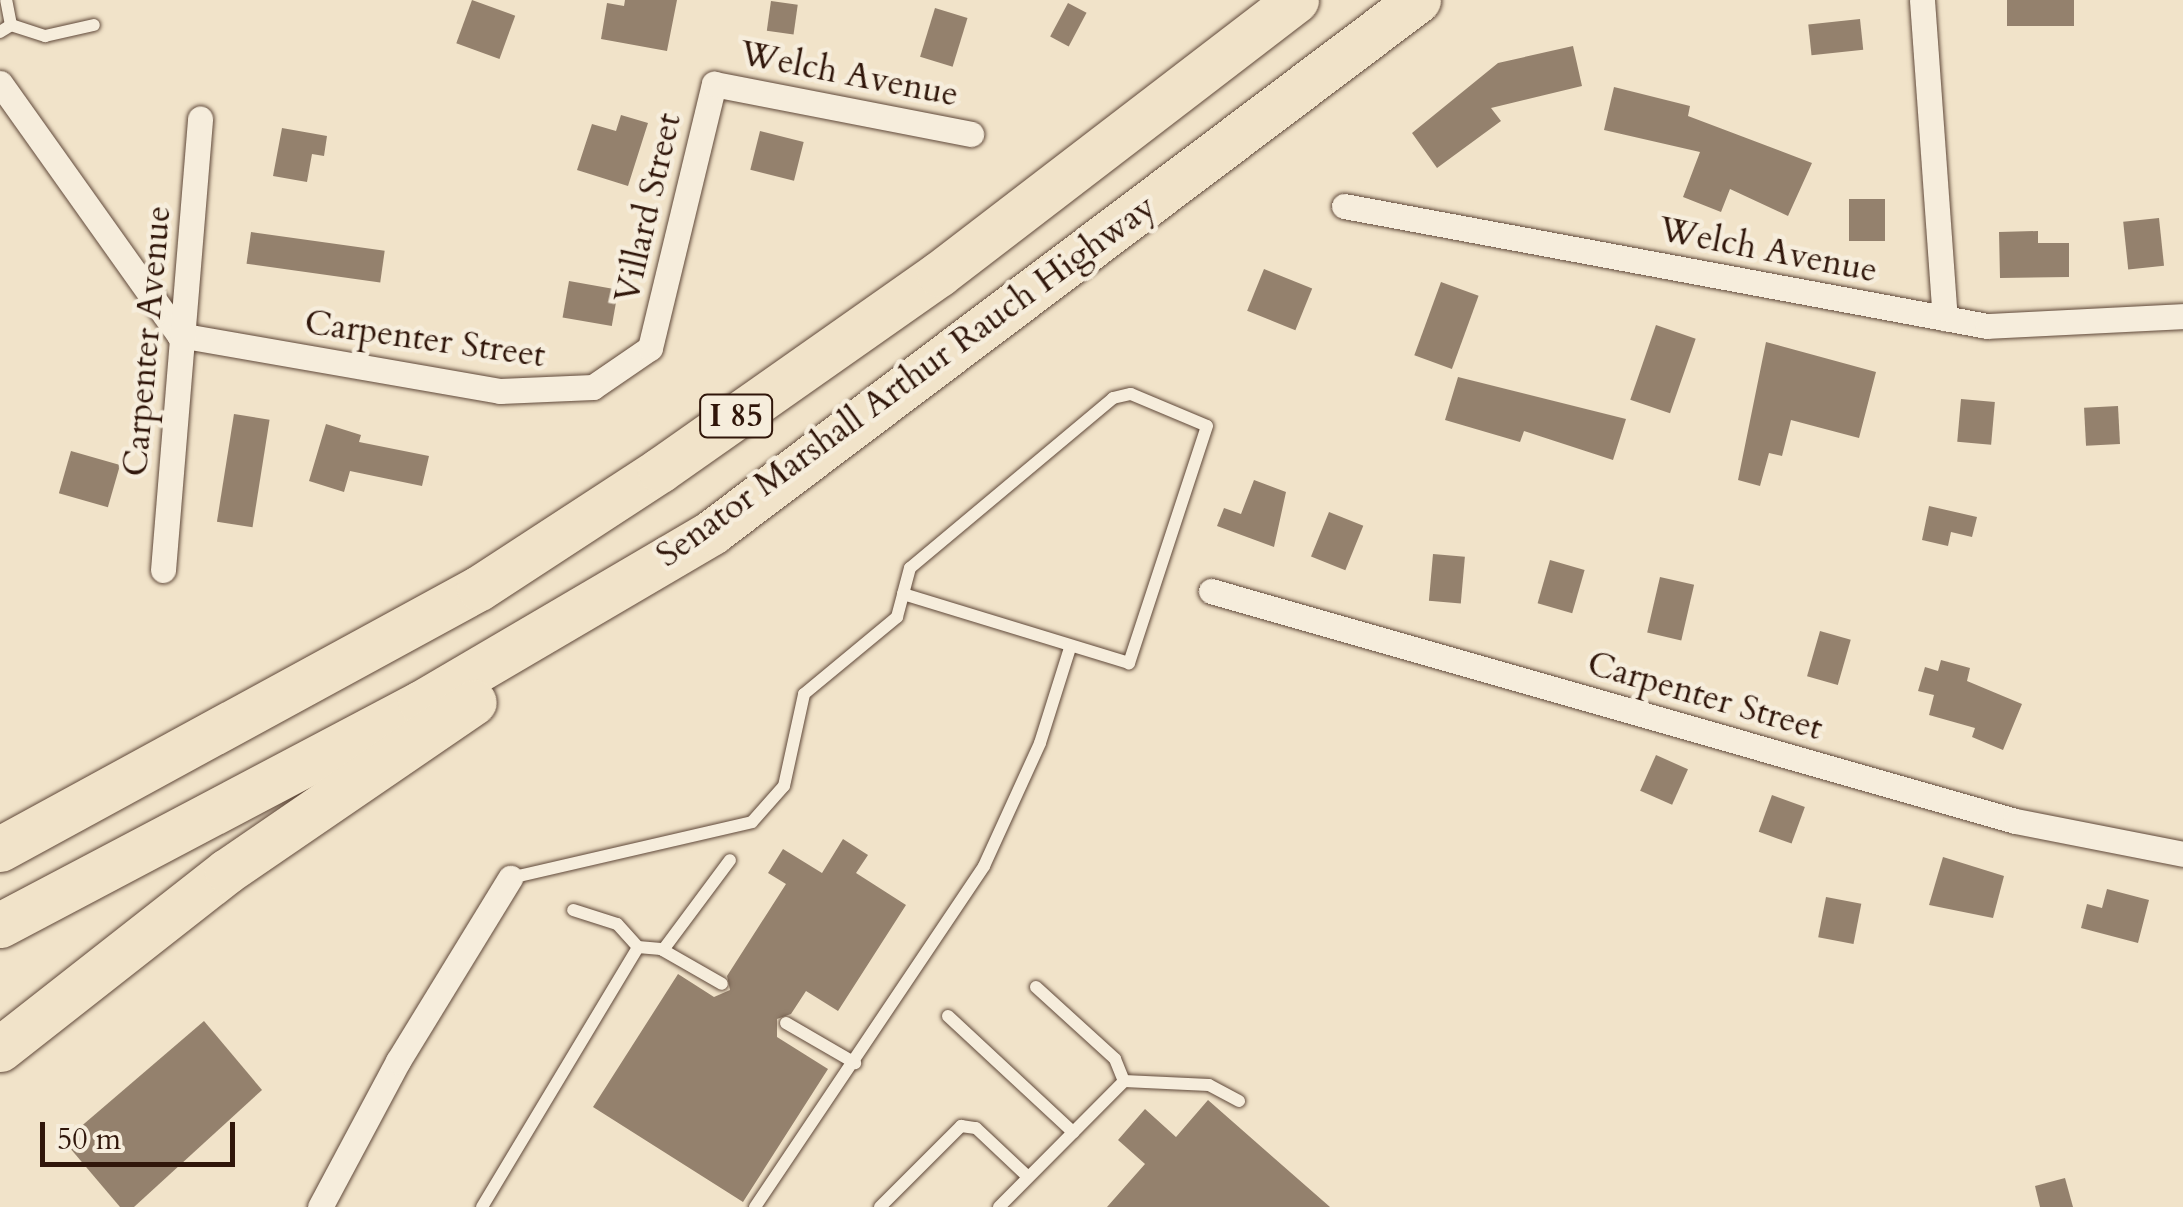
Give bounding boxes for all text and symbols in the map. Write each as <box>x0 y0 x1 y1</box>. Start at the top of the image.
street label: Welch Avenue <box>736 32 962 116</box>
street label: Villard Street <box>606 109 690 307</box>
street label: Senator Marshall Arthur Rauch Highway <box>648 186 1164 576</box>
street label: Carpenter Avenue <box>114 204 180 478</box>
street label: Welch Avenue <box>1655 208 1881 292</box>
street label: Carpenter Street <box>302 301 548 377</box>
road number: I 85 <box>698 389 774 443</box>
street label: Carpenter Street <box>1583 642 1827 750</box>
scale bar <box>45 1102 240 1164</box>
text: 50 m <box>57 1119 121 1160</box>

